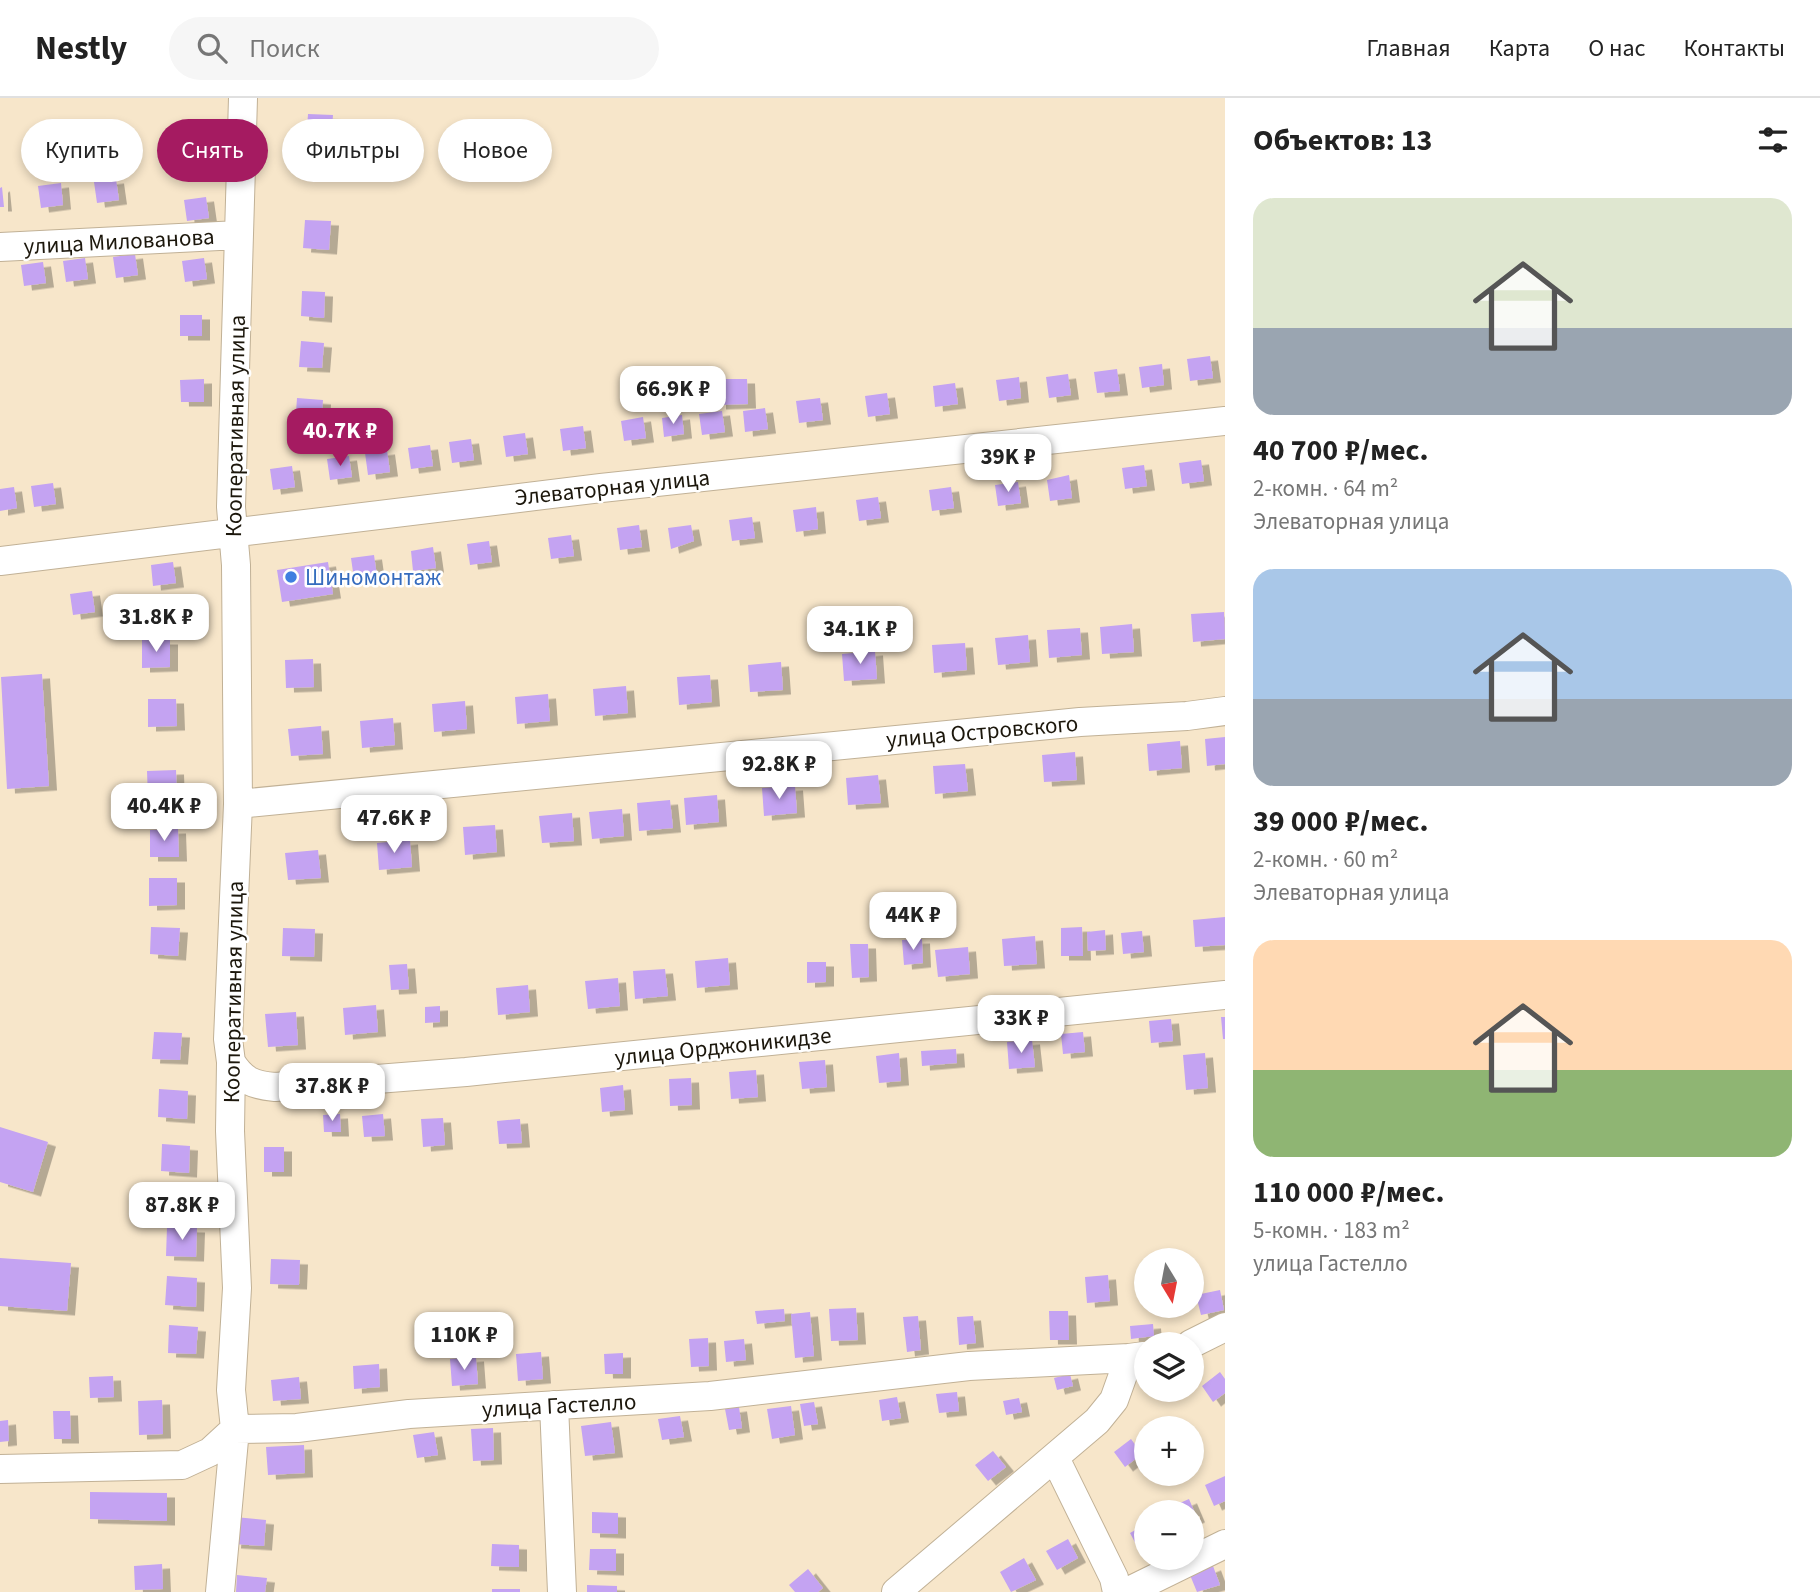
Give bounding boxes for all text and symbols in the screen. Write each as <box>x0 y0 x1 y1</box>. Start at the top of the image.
search box <box>169 17 659 80</box>
text: Nestly <box>35 25 127 72</box>
icon: search <box>193 29 231 67</box>
text: Поиск <box>249 30 320 67</box>
text: Главная <box>1366 31 1451 66</box>
text: Карта <box>1489 31 1550 66</box>
text: О нас <box>1588 31 1645 66</box>
text: Контакты <box>1683 31 1785 66</box>
chip: Купить <box>21 119 143 182</box>
chip: Снять <box>157 119 268 182</box>
chip: Фильтры <box>282 119 424 182</box>
chip: Новое <box>438 119 552 182</box>
text: Объектов: 13 <box>1253 119 1432 162</box>
icon: filters <box>1754 121 1792 159</box>
street label: улица Милованова <box>23 220 215 263</box>
icon: home <box>1460 243 1586 369</box>
street label: Кооперативная улица <box>217 315 254 538</box>
pin: 66.9K ₽ <box>608 366 738 426</box>
text: 66.9K ₽ <box>636 372 710 405</box>
pin: 40.7K ₽ <box>275 408 405 468</box>
text: 40.7K ₽ <box>303 414 377 447</box>
text: 40 700 ₽/мес. <box>1253 429 1429 472</box>
pin: 39K ₽ <box>959 434 1057 494</box>
text: 39K ₽ <box>980 440 1036 473</box>
street label: Элеваторная улица <box>513 461 711 514</box>
text: 2-комн. · 64 m² <box>1253 472 1398 505</box>
text: Элеваторная улица <box>1253 505 1449 538</box>
place label: Шиномонтаж <box>305 561 441 594</box>
marker: Шиномонтаж <box>283 569 299 585</box>
pin: 31.8K ₽ <box>91 594 221 654</box>
text: 31.8K ₽ <box>119 600 193 633</box>
pin: 34.1K ₽ <box>795 606 925 666</box>
text: 34.1K ₽ <box>823 612 897 645</box>
icon: home <box>1460 614 1586 740</box>
street label: улица Островского <box>885 707 1080 756</box>
pin: 92.8K ₽ <box>714 742 844 801</box>
text: 92.8K ₽ <box>742 747 816 780</box>
pin: 40.4K ₽ <box>99 784 229 843</box>
text: 40.4K ₽ <box>127 789 201 822</box>
pin: 47.6K ₽ <box>329 796 459 855</box>
text: 39 000 ₽/мес. <box>1253 800 1429 843</box>
text: 47.6K ₽ <box>357 801 431 834</box>
text: 2-комн. · 60 m² <box>1253 843 1398 876</box>
text: Элеваторная улица <box>1253 876 1449 909</box>
street label: Кооперативная улица <box>215 881 252 1104</box>
pin: 44K ₽ <box>864 892 962 952</box>
text: 44K ₽ <box>885 898 941 931</box>
icon: home <box>1460 985 1586 1111</box>
pin: 33K ₽ <box>972 996 1070 1055</box>
text: 33K ₽ <box>993 1001 1049 1034</box>
street label: улица Орджоникидзе <box>613 1019 833 1074</box>
pin: 37.8K ₽ <box>267 1063 397 1123</box>
text: 37.8K ₽ <box>295 1069 369 1102</box>
text: 110 000 ₽/мес. <box>1253 1171 1444 1214</box>
pin: 87.8K ₽ <box>117 1182 247 1242</box>
text: 87.8K ₽ <box>145 1188 219 1221</box>
text: 5-комн. · 183 m² <box>1253 1214 1410 1247</box>
text: улица Гастелло <box>1253 1247 1408 1280</box>
north arrow <box>1134 1248 1204 1318</box>
map controls <box>1134 1248 1204 1570</box>
pin: 110K ₽ <box>407 1312 521 1372</box>
text: 110K ₽ <box>430 1318 498 1351</box>
button: layers <box>1134 1332 1204 1402</box>
street label: улица Гастелло <box>481 1385 637 1426</box>
button: + <box>1134 1416 1204 1486</box>
button: − <box>1134 1500 1204 1570</box>

